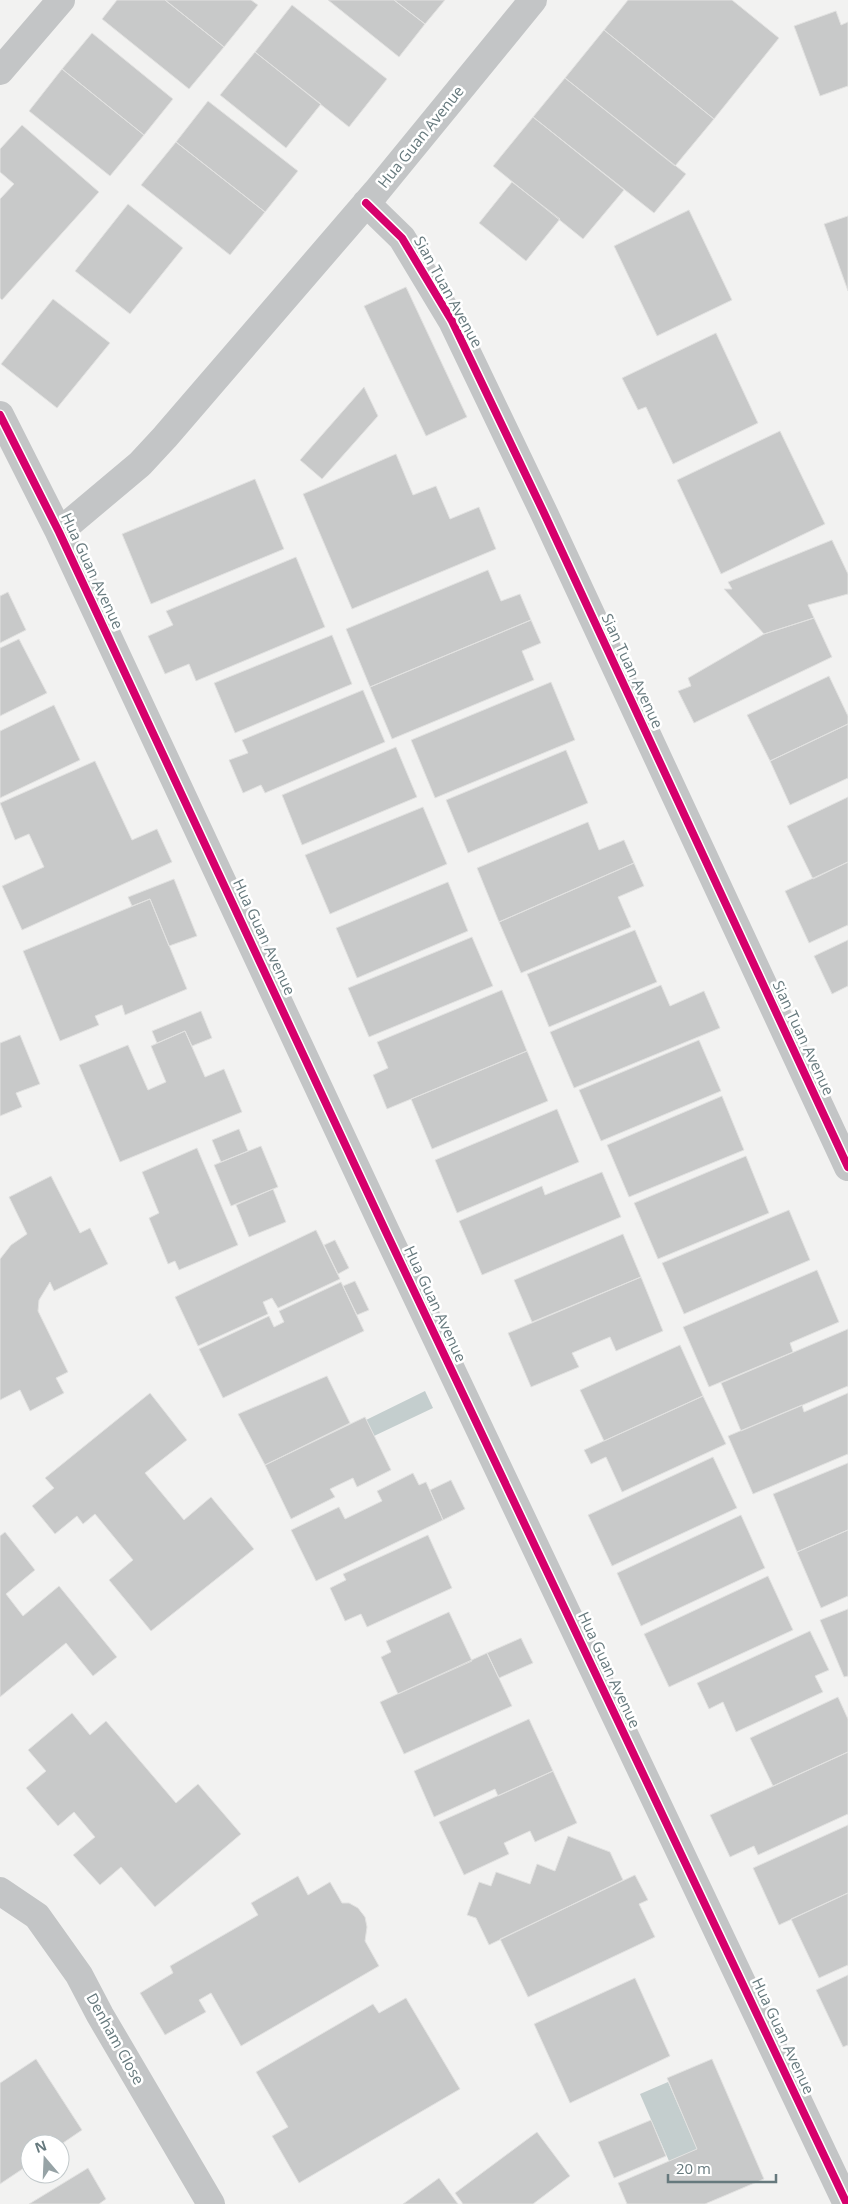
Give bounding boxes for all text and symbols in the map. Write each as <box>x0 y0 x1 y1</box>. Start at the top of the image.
street label: Hua Guan Avenue <box>373 81 468 192</box>
street label: Sian Tuan Avenue <box>410 232 488 351</box>
street label: Hua Guan Avenue <box>57 509 129 632</box>
street label: Sian Tuan Avenue <box>598 610 668 731</box>
street label: Hua Guan Avenue <box>229 875 301 998</box>
street label: Sian Tuan Avenue <box>769 977 839 1098</box>
street label: Hua Guan Avenue <box>400 1242 472 1365</box>
street label: Hua Guan Avenue <box>574 1608 646 1731</box>
street label: Hua Guan Avenue <box>748 1974 820 2097</box>
street label: Denham Close <box>82 1989 149 2088</box>
north arrow <box>20 2134 70 2184</box>
text: N <box>32 2135 49 2157</box>
scale bar <box>668 2152 776 2184</box>
text: 20 m <box>676 2158 711 2178</box>

